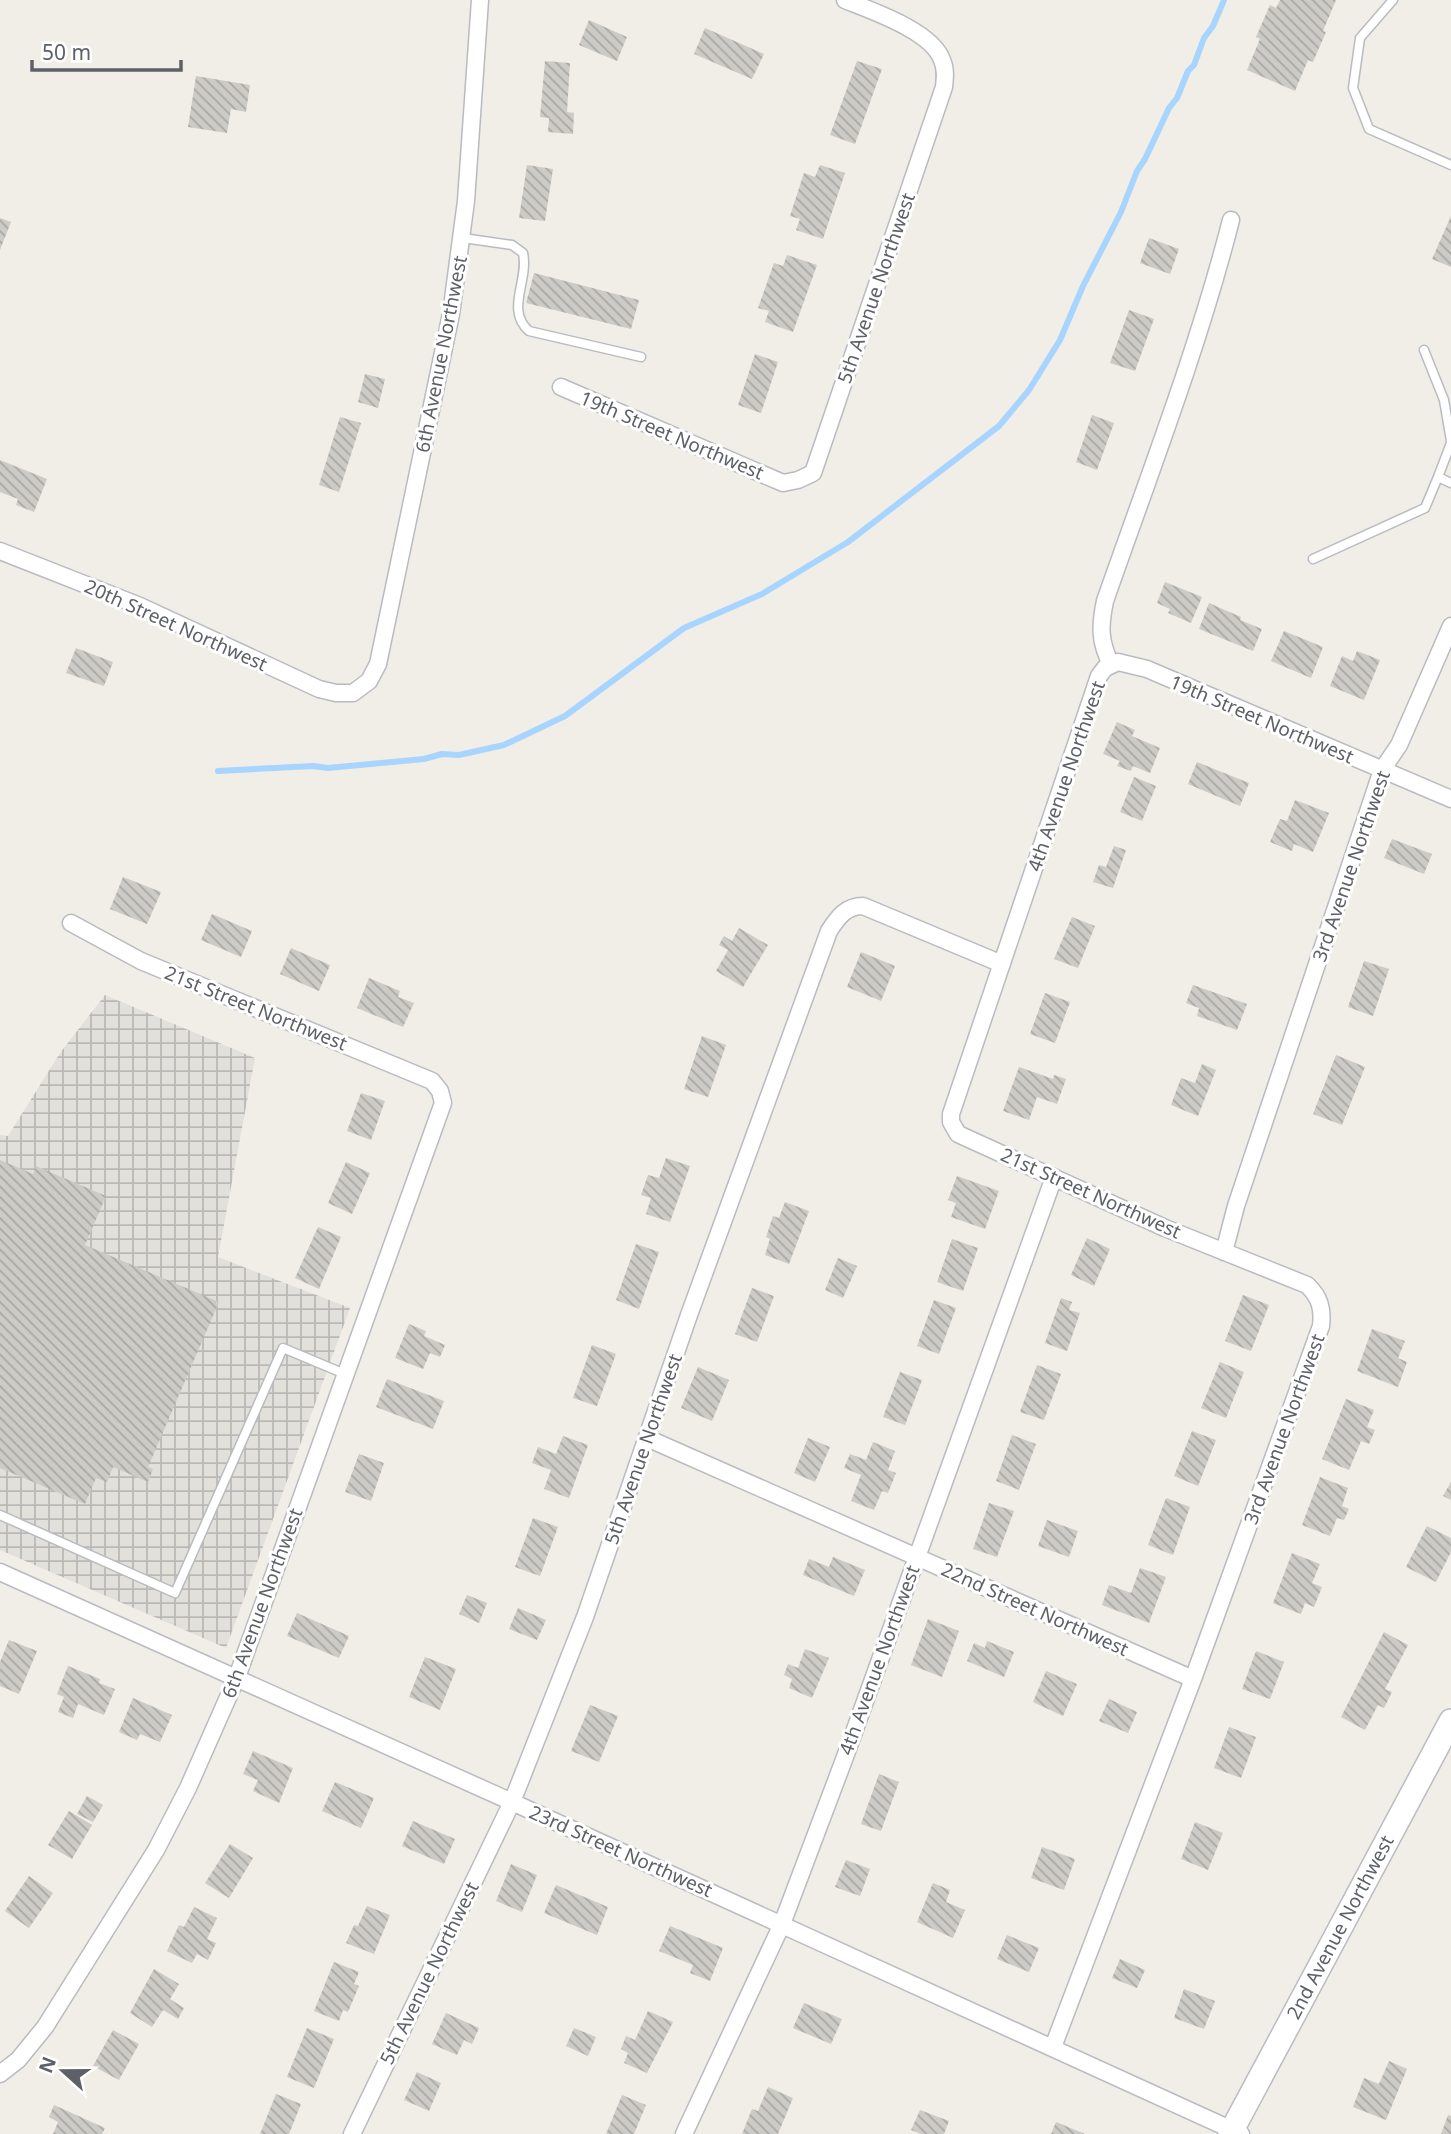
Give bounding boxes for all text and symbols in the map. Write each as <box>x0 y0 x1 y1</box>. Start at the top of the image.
scale bar <box>32 28 180 72</box>
text: 50 m <box>42 38 91 66</box>
street label: 5th Avenue Northwest <box>831 189 921 387</box>
street label: 6th Avenue Northwest <box>409 253 473 455</box>
street label: 19th Street Northwest <box>576 384 768 486</box>
street label: 20th Street Northwest <box>81 573 272 677</box>
street label: 19th Street Northwest <box>1166 668 1358 770</box>
street label: 4th Avenue Northwest <box>1021 677 1111 875</box>
street label: 3rd Avenue Northwest <box>1306 767 1396 965</box>
street label: 21st Street Northwest <box>161 959 351 1057</box>
street label: 21st Street Northwest <box>997 1142 1185 1245</box>
street label: 3rd Avenue Northwest <box>1237 1330 1331 1528</box>
street label: 5th Avenue Northwest <box>598 1350 688 1548</box>
street label: 6th Avenue Northwest <box>216 1504 308 1701</box>
street label: 22nd Street Northwest <box>937 1556 1133 1662</box>
street label: 4th Avenue Northwest <box>833 1561 925 1758</box>
street label: 23rd Street Northwest <box>525 1799 717 1903</box>
street label: 2nd Avenue Northwest <box>1280 1830 1400 2024</box>
street label: 5th Avenue Northwest <box>373 1877 485 2069</box>
north arrow <box>28 2036 98 2106</box>
text: N <box>32 2053 62 2077</box>

